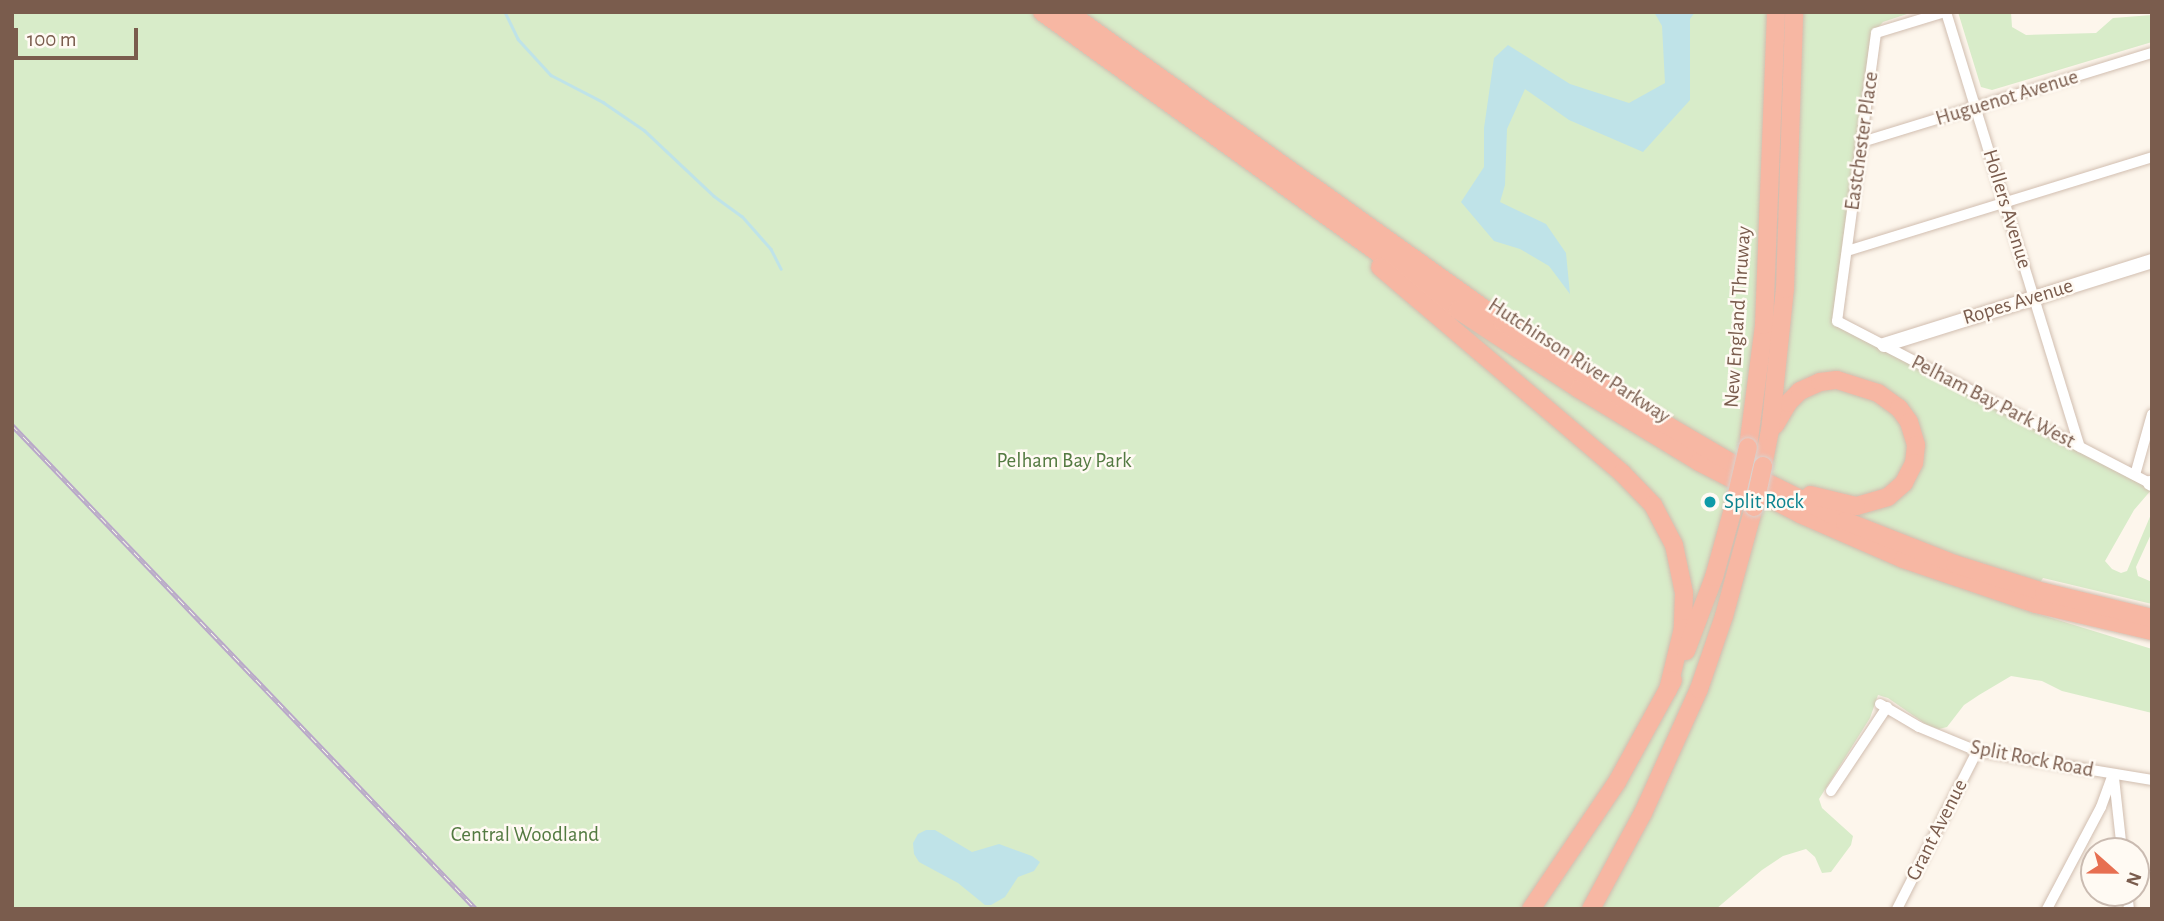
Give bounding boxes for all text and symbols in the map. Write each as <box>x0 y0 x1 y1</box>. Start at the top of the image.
scale bar <box>18 14 142 58</box>
text: 100 m <box>27 29 77 50</box>
street label: Huguenot Avenue <box>1933 64 2081 132</box>
street label: Eastchester Place <box>1840 70 1884 212</box>
street label: Hollers Avenue <box>1977 146 2037 272</box>
street label: New England Thruway <box>1719 225 1757 409</box>
street label: Ropes Avenue <box>1960 273 2076 331</box>
street label: Hutchinson River Parkway <box>1483 293 1675 429</box>
street label: Pelham Bay Park West <box>1907 350 2079 454</box>
park label: Pelham Bay Park <box>997 448 1131 474</box>
place label: Split Rock <box>1724 489 1804 515</box>
marker: Split Rock <box>1702 494 1718 510</box>
street label: Split Rock Road <box>1968 735 2096 783</box>
street label: Grant Avenue <box>1901 775 1973 885</box>
park label: Central Woodland <box>451 822 599 848</box>
north arrow <box>2080 837 2150 907</box>
text: N <box>2122 869 2144 889</box>

